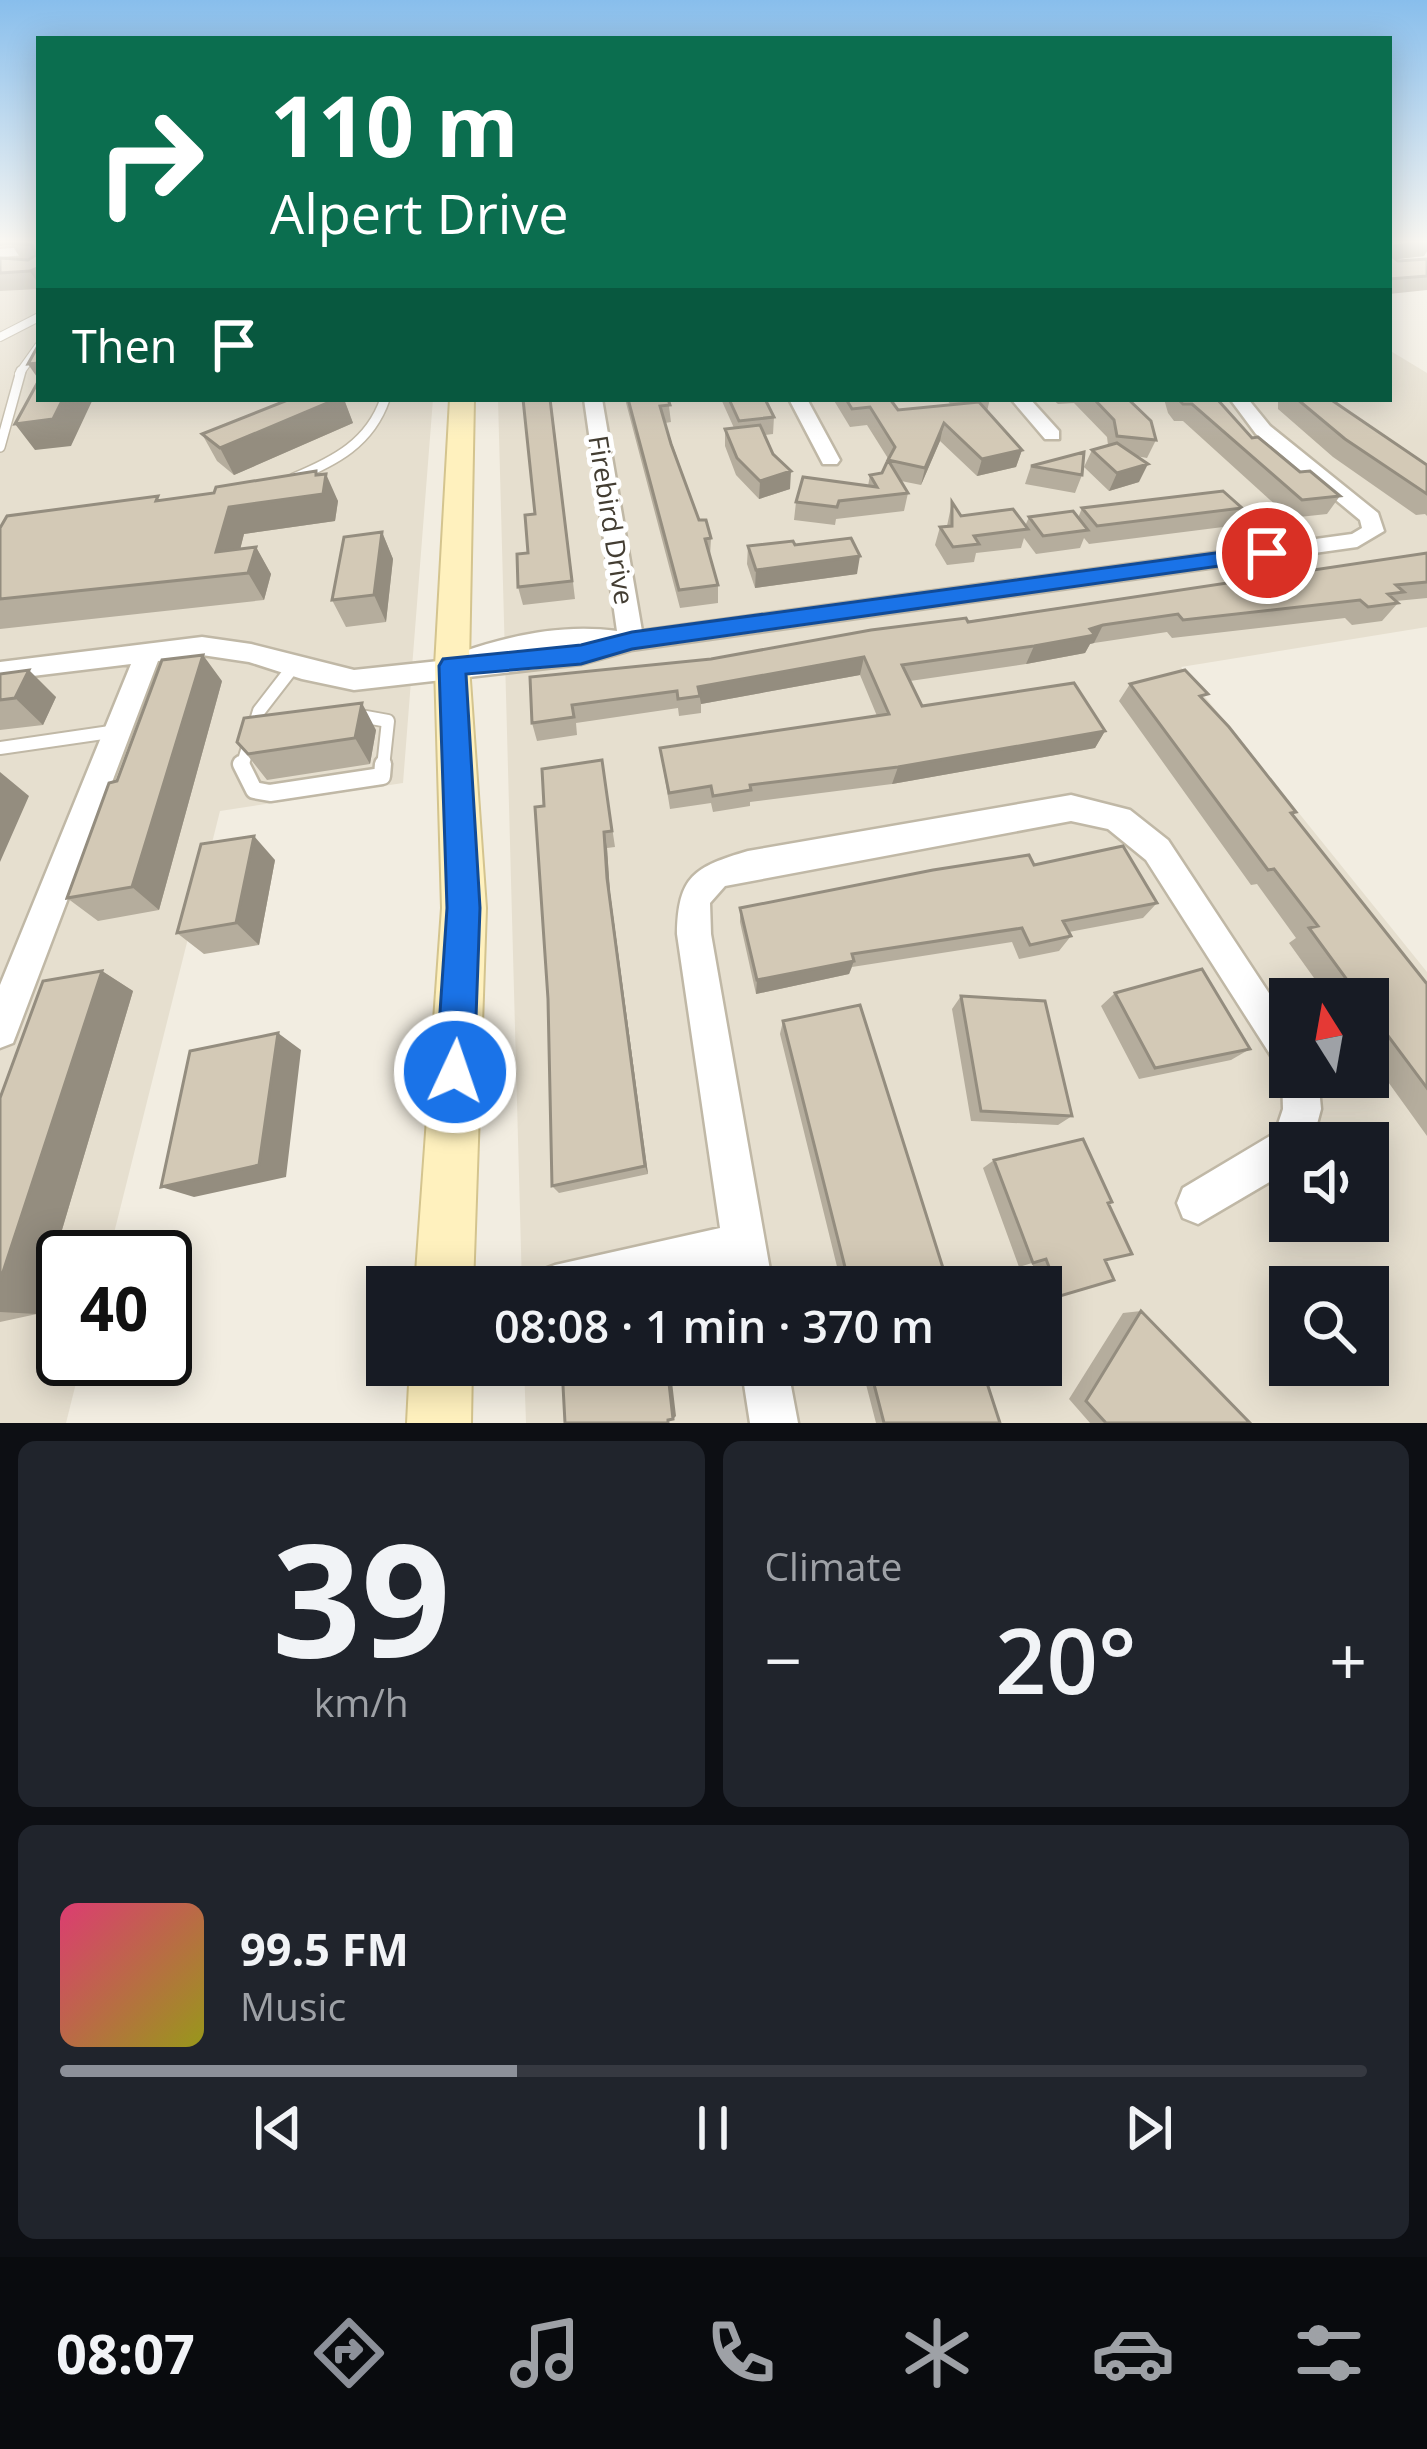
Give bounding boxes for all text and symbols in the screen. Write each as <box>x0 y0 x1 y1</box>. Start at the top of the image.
text: 110 m <box>270 67 518 182</box>
icon: right <box>72 84 228 240</box>
text: Alpert Drive <box>270 176 569 250</box>
icon: arrive <box>201 312 267 378</box>
text: Then <box>72 315 177 376</box>
street label: Firebird Drive <box>580 433 644 607</box>
pin <box>1216 502 1318 604</box>
icon: arrive <box>1234 520 1300 586</box>
north arrow <box>1269 978 1389 1098</box>
map controls <box>1269 978 1389 1386</box>
position arrow <box>392 1009 518 1135</box>
button: sound <box>1269 1122 1389 1242</box>
speed limit sign: 40 <box>36 1230 192 1386</box>
button: search <box>1269 1266 1389 1386</box>
text: 08:08 · 1 min · 370 m <box>494 1295 934 1356</box>
text: 39 <box>272 1490 450 1703</box>
text: Climate <box>765 1539 902 1592</box>
text: 20° <box>995 1598 1136 1720</box>
text: − <box>765 1614 802 1704</box>
text: + <box>1329 1614 1367 1704</box>
text: km/h <box>314 1675 409 1728</box>
text: 99.5 FM <box>240 1918 409 1979</box>
text: Music <box>240 1979 346 2032</box>
icon: previous <box>245 2095 311 2161</box>
icon: pause <box>680 2095 746 2161</box>
icon: next <box>1116 2095 1182 2161</box>
icon: directions <box>307 2311 391 2395</box>
icon: music <box>503 2311 587 2395</box>
icon: phone <box>699 2311 783 2395</box>
icon: climate <box>895 2311 979 2395</box>
icon: car <box>1091 2311 1175 2395</box>
icon: filters <box>1287 2311 1371 2395</box>
text: 08:07 <box>56 2316 195 2390</box>

